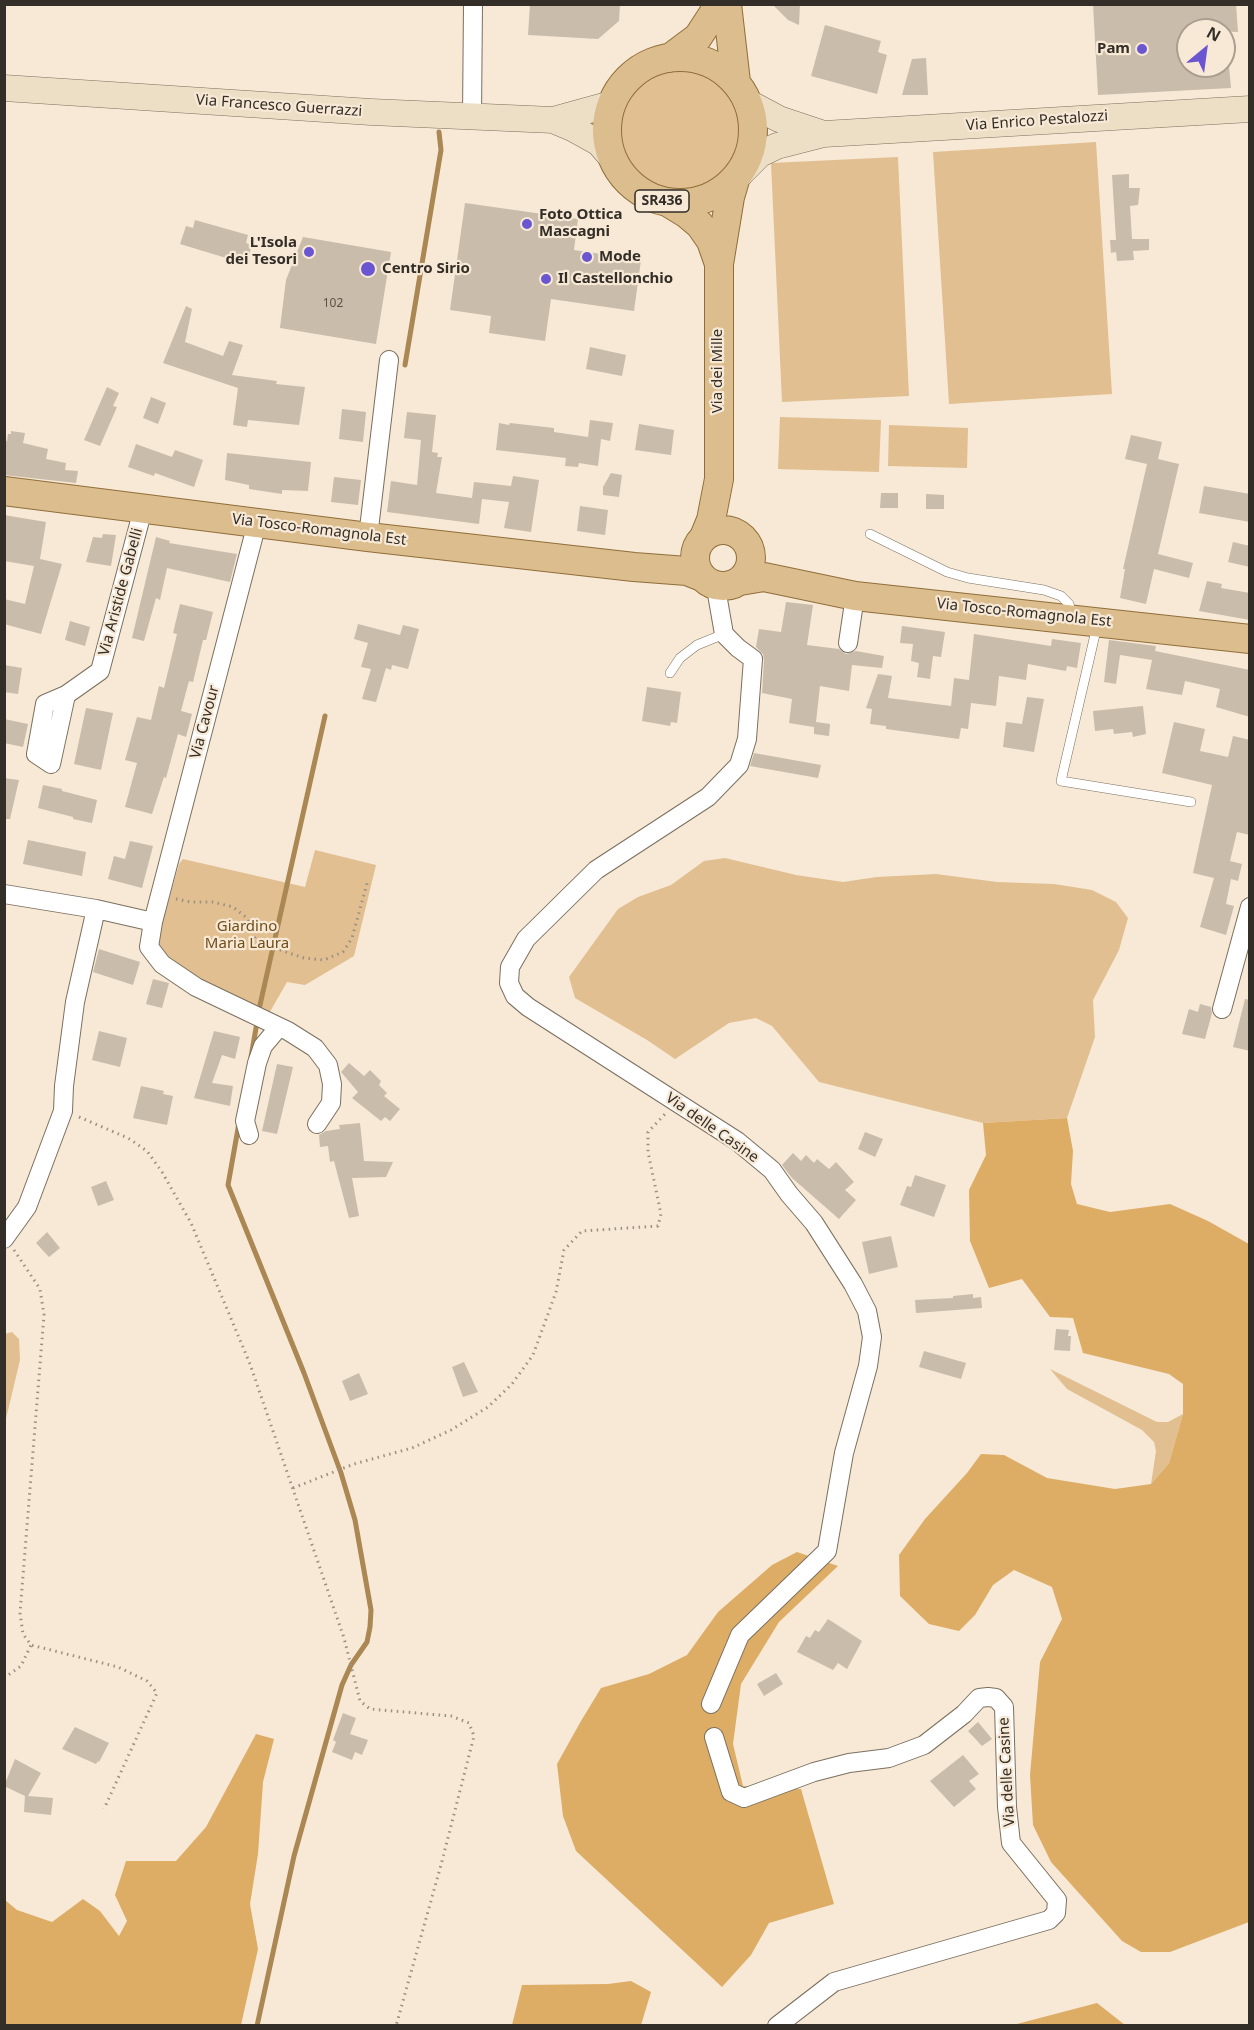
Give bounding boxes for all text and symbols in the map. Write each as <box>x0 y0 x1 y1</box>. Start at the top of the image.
north arrow <box>1176 18 1236 78</box>
text: N <box>1203 21 1225 47</box>
place label: Pam <box>1097 40 1130 58</box>
marker: Pam <box>1135 42 1149 56</box>
street label: Via Francesco Guerrazzi <box>195 91 363 121</box>
street label: Via Enrico Pestalozzi <box>965 107 1109 135</box>
road number: SR436 <box>635 190 689 212</box>
place label: Foto Ottica Mascagni <box>539 206 622 241</box>
marker: Foto Ottica Mascagni <box>520 217 534 231</box>
place label: L'Isola dei Tesori <box>226 234 297 269</box>
marker: L'Isola dei Tesori <box>302 245 316 259</box>
place label: Mode <box>599 248 641 266</box>
marker: Mode <box>580 250 594 264</box>
marker: Centro Sirio <box>359 260 377 278</box>
place label: Centro Sirio <box>382 260 470 278</box>
place label: Il Castellonchio <box>558 270 673 288</box>
marker: Il Castellonchio <box>539 272 553 286</box>
house number: 102 <box>323 297 343 311</box>
street label: Via dei Mille <box>709 329 727 413</box>
street label: Via Tosco-Romagnola Est <box>231 510 407 550</box>
street label: Via Aristide Gabelli <box>95 526 147 658</box>
street label: Via Tosco-Romagnola Est <box>936 595 1112 631</box>
street label: Via Cavour <box>187 683 223 761</box>
park label: Giardino Maria Laura <box>205 918 289 953</box>
street label: Via delle Casine <box>662 1089 762 1167</box>
street label: Via delle Casine <box>995 1717 1019 1827</box>

